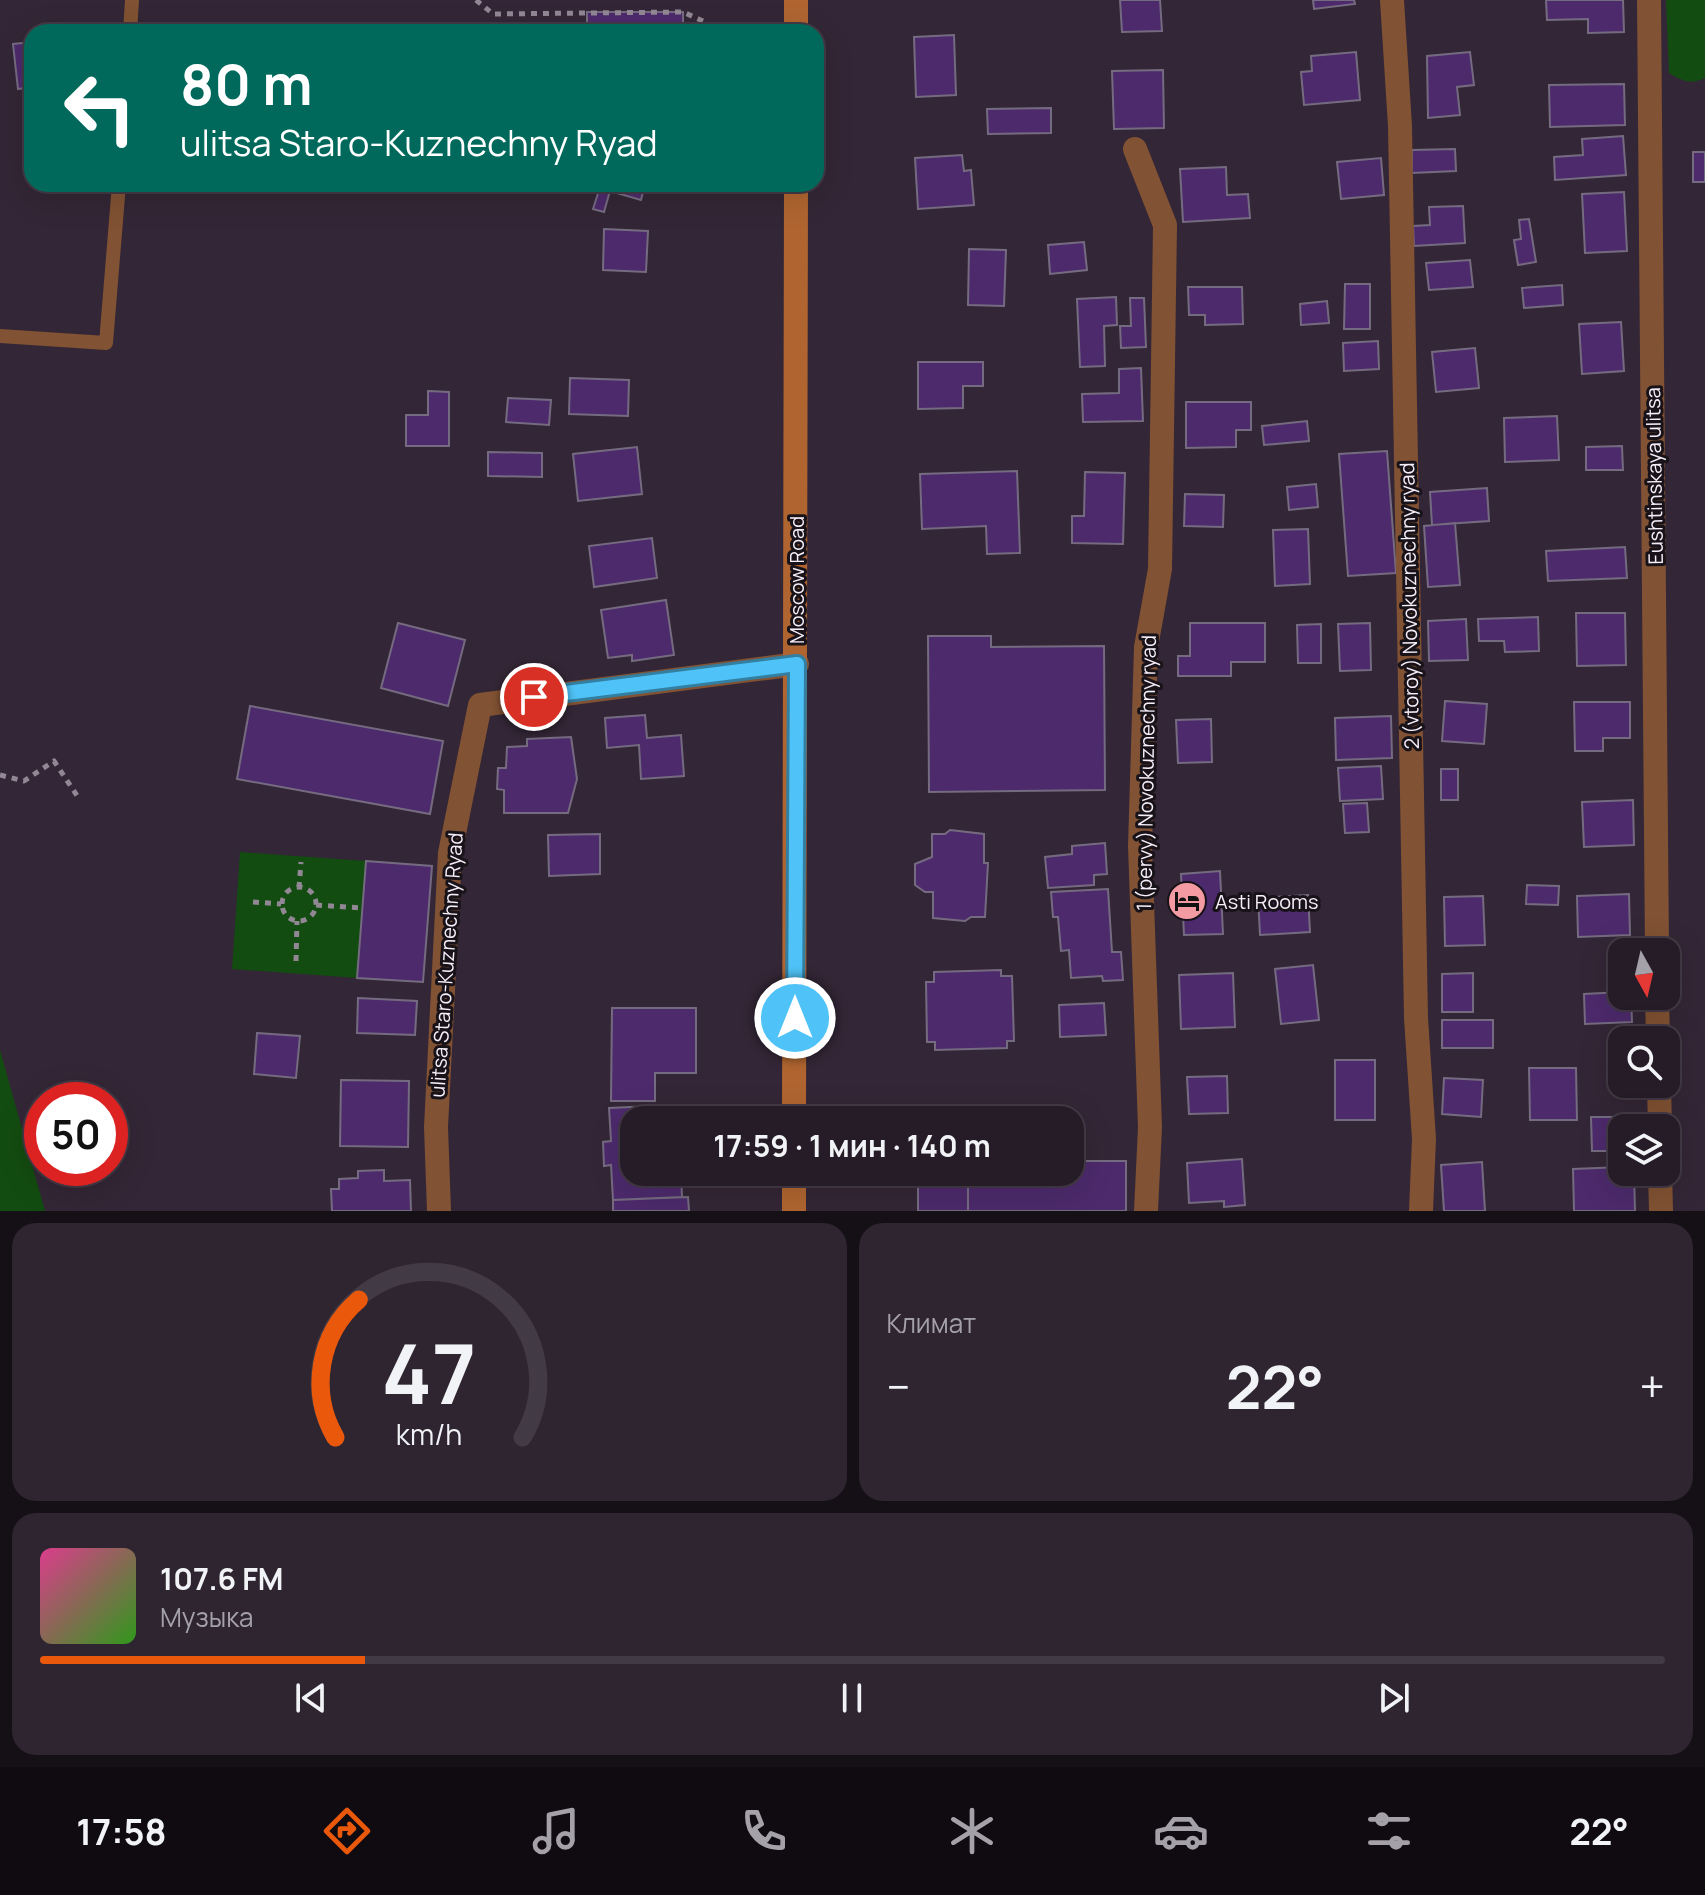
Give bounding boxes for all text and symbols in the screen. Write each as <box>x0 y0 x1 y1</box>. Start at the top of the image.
text: 80 m <box>180 45 313 122</box>
icon: left <box>48 56 152 160</box>
text: ulitsa Staro-Kuznechny Ryad <box>180 118 658 167</box>
street label: Eushtinskaya ulitsa <box>1639 387 1669 565</box>
street label: 2 (vtoroy) Novokuznechny ryad <box>1393 462 1425 750</box>
street label: Moscow Road <box>783 516 810 644</box>
street label: 1 (pervy) Novokuznechny ryad <box>1130 635 1162 911</box>
pin <box>500 663 568 731</box>
icon: arrive <box>512 675 556 719</box>
street label: ulitsa Staro-Kuznechny Ryad <box>423 832 469 1098</box>
hotel icon: Asti Rooms <box>1166 880 1208 922</box>
place label: Asti Rooms <box>1215 888 1319 915</box>
north arrow <box>1608 938 1680 1010</box>
map controls <box>1608 938 1680 1186</box>
position arrow <box>753 976 837 1060</box>
button: search <box>1608 1026 1680 1098</box>
speed limit sign: 50 <box>24 1082 128 1186</box>
button: layers <box>1608 1114 1680 1186</box>
text: 17:59 · 1 мин · 140 m <box>713 1125 991 1166</box>
text: Климат <box>887 1305 976 1341</box>
text: 47 <box>382 1315 477 1429</box>
text: 22° <box>1226 1345 1324 1427</box>
text: − <box>887 1356 910 1416</box>
text: + <box>1640 1356 1665 1416</box>
text: km/h <box>396 1415 462 1454</box>
text: 107.6 FM <box>160 1558 284 1599</box>
text: Музыка <box>160 1599 254 1635</box>
icon: previous <box>289 1676 333 1720</box>
icon: pause <box>830 1676 874 1720</box>
icon: next <box>1372 1676 1416 1720</box>
icon: directions <box>319 1803 375 1859</box>
icon: music <box>528 1803 584 1859</box>
icon: phone <box>736 1803 792 1859</box>
icon: climate <box>944 1803 1000 1859</box>
icon: car <box>1153 1803 1209 1859</box>
icon: filters <box>1361 1803 1417 1859</box>
text: 17:58 <box>76 1807 167 1856</box>
text: 22° <box>1570 1807 1629 1856</box>

